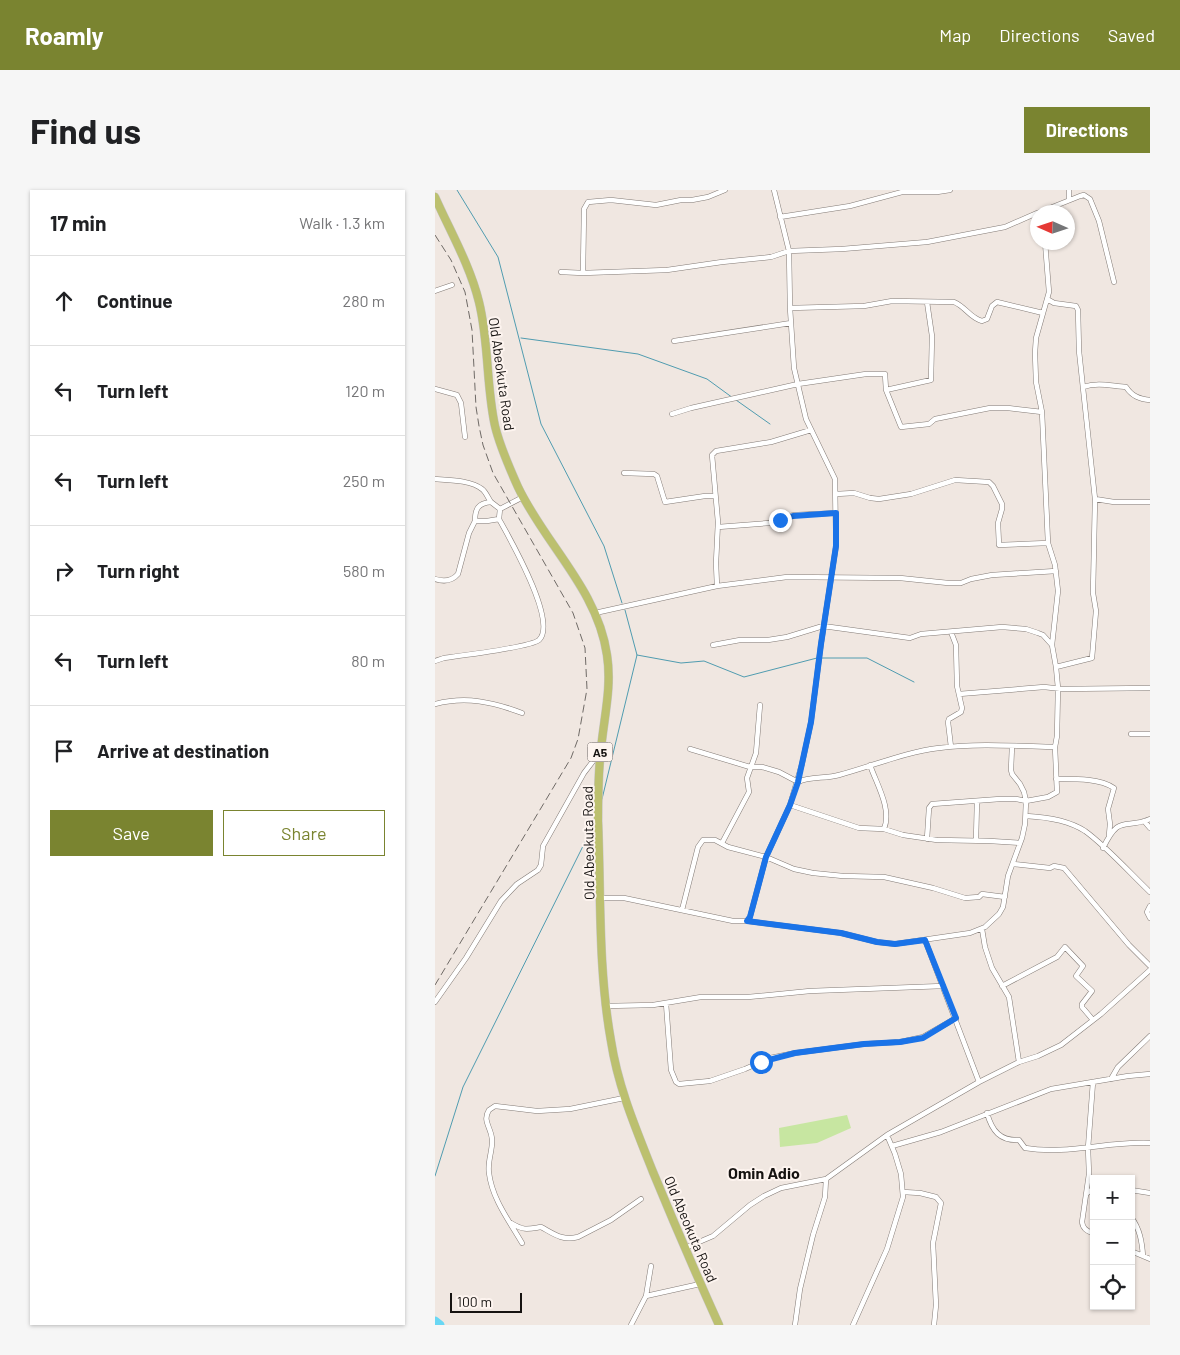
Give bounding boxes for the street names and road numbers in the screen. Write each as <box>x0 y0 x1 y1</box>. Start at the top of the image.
street label: Old Abeokuta Road <box>486 316 518 432</box>
road number: A5 <box>587 742 613 762</box>
street label: Old Abeokuta Road <box>579 786 597 900</box>
street label: Old Abeokuta Road <box>661 1173 721 1285</box>

